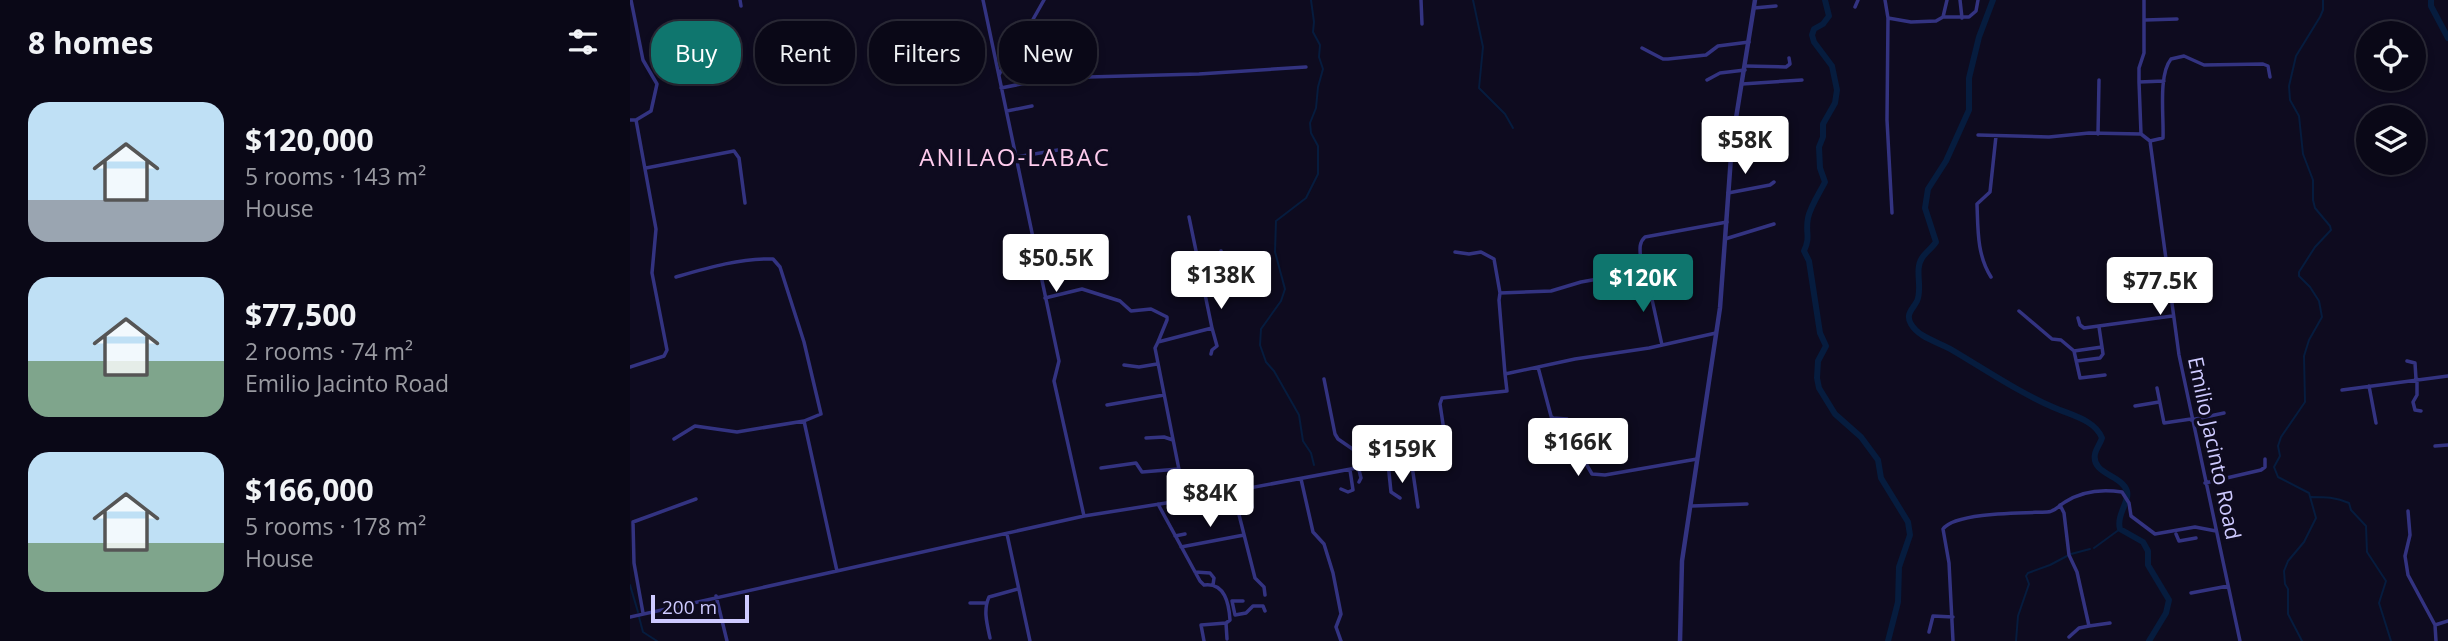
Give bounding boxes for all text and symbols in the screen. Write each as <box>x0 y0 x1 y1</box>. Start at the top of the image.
chip: Buy <box>651 21 741 84</box>
chip: Rent <box>755 21 855 84</box>
chip: Filters <box>869 21 985 84</box>
chip: New <box>999 21 1097 84</box>
map controls <box>2356 21 2426 175</box>
button: locate <box>2356 21 2426 91</box>
text: 8 homes <box>28 22 153 63</box>
icon: filters <box>564 23 602 61</box>
button: layers <box>2356 105 2426 175</box>
pin: $58K <box>1704 116 1786 176</box>
text: $120,000 <box>245 119 374 160</box>
text: $58K <box>1718 123 1772 155</box>
icon: home <box>84 130 168 214</box>
district label: ANILAO-LABAC <box>919 140 1111 173</box>
text: 5 rooms · 143 m² <box>245 160 426 192</box>
text: House <box>245 192 314 224</box>
pin: $50.5K <box>999 234 1113 294</box>
text: $50.5K <box>1019 241 1093 273</box>
pin: $138K <box>1172 252 1270 311</box>
pin: $120K <box>1594 254 1692 314</box>
text: $138K <box>1187 258 1255 290</box>
pin: $77.5K <box>2103 258 2217 317</box>
text: $120K <box>1609 261 1677 293</box>
text: $77.5K <box>2123 264 2197 296</box>
text: $77,500 <box>245 294 356 335</box>
icon: home <box>84 305 168 389</box>
text: 2 rooms · 74 m² <box>245 335 413 367</box>
street label: Emilio Jacinto Road <box>2182 354 2248 542</box>
text: Emilio Jacinto Road <box>245 367 449 399</box>
pin: $166K <box>1529 419 1627 478</box>
text: $166K <box>1544 425 1612 457</box>
pin: $159K <box>1353 426 1451 485</box>
text: $159K <box>1368 432 1436 464</box>
text: $166,000 <box>245 469 374 510</box>
pin: $84K <box>1169 470 1251 529</box>
text: $84K <box>1183 476 1237 508</box>
icon: home <box>84 480 168 564</box>
text: 5 rooms · 178 m² <box>245 510 426 542</box>
text: House <box>245 542 314 574</box>
scale bar <box>651 592 749 624</box>
text: 200 m <box>662 594 717 620</box>

